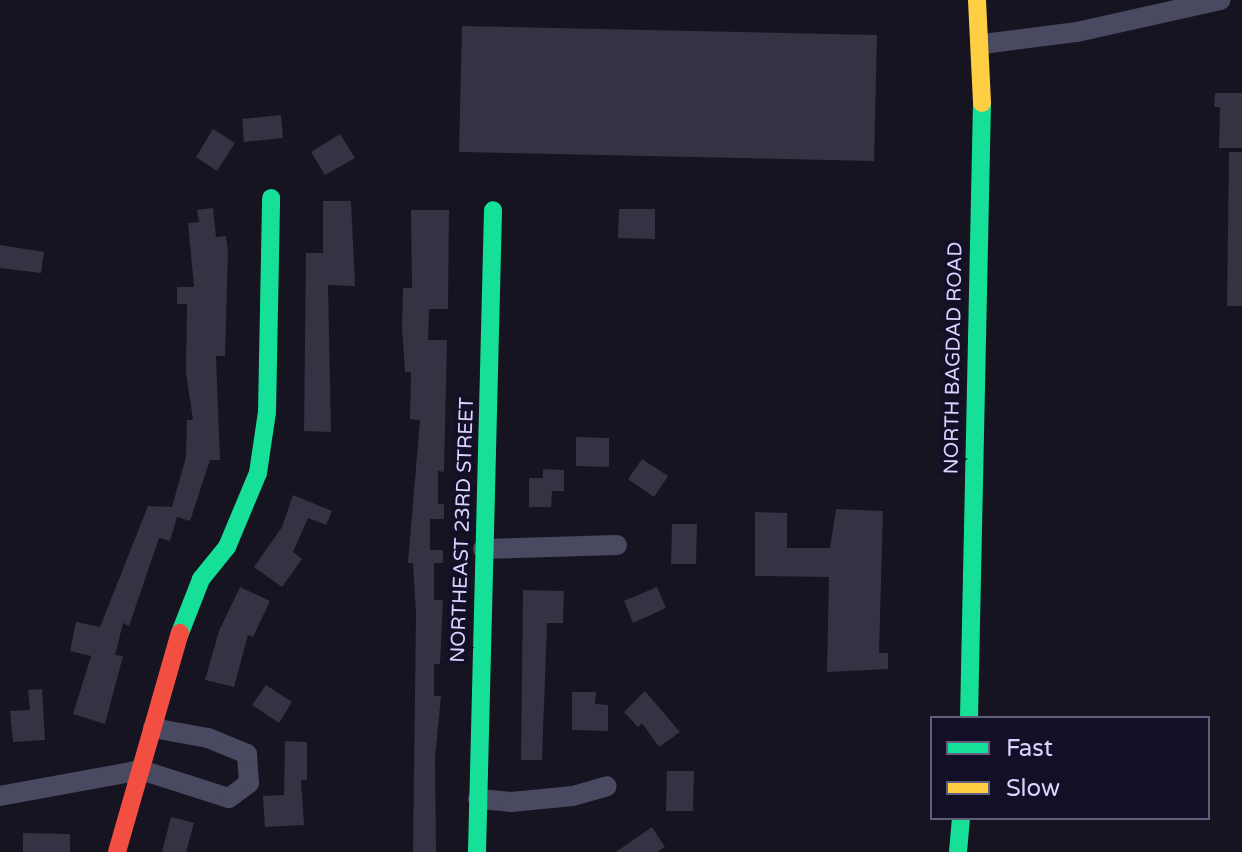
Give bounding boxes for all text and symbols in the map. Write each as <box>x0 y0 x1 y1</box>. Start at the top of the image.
street label: NORTH BAGDAD ROAD <box>940 241 968 475</box>
street label: NORTHEAST 23RD STREET <box>446 397 480 663</box>
legend <box>930 716 1210 820</box>
text: Fast <box>1006 734 1053 763</box>
text: Slow <box>1006 774 1060 803</box>

